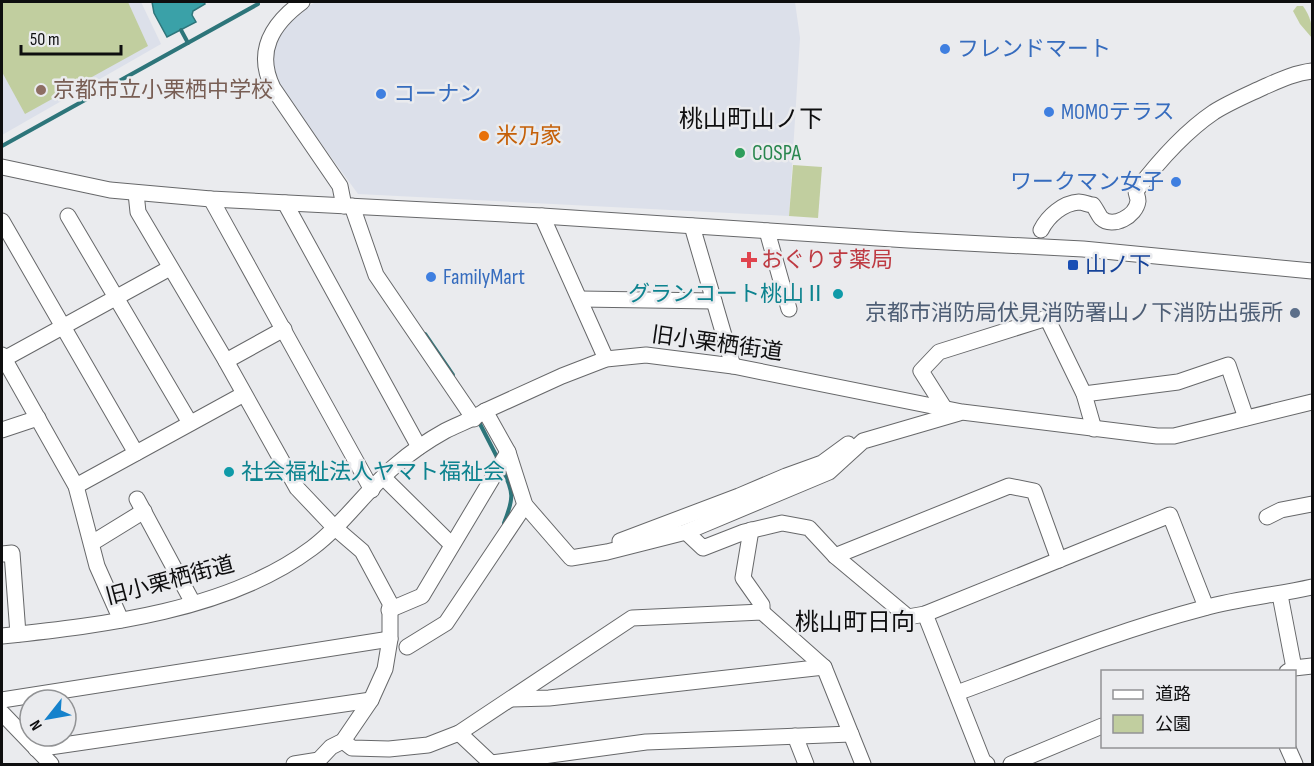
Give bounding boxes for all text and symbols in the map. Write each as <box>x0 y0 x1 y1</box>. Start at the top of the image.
scale bar <box>21 18 122 56</box>
text: 50 m <box>30 29 60 50</box>
place label: フレンドマート <box>957 36 1111 63</box>
marker: フレンドマート <box>938 42 952 56</box>
place label: 京都市立小栗栖中学校 <box>53 77 273 104</box>
place label: コーナン <box>393 81 481 108</box>
marker: 京都市立小栗栖中学校 <box>34 83 48 97</box>
marker: コーナン <box>374 87 388 101</box>
place label: MOMOテラス <box>1061 99 1174 126</box>
district label: 桃山町山ノ下 <box>679 105 823 134</box>
marker: MOMOテラス <box>1042 105 1056 119</box>
place label: 米乃家 <box>496 123 562 150</box>
marker: 米乃家 <box>477 129 491 143</box>
place label: COSPA <box>752 140 801 167</box>
marker: COSPA <box>733 146 747 160</box>
place label: ワークマン女子 <box>1010 169 1164 196</box>
marker: ワークマン女子 <box>1169 175 1183 189</box>
place label: おぐりす薬局 <box>761 247 893 274</box>
place label: 山ノ下 <box>1085 252 1151 279</box>
marker: おぐりす薬局 <box>742 253 756 267</box>
marker: 山ノ下 <box>1066 258 1080 272</box>
place label: FamilyMart <box>443 264 525 291</box>
marker: FamilyMart <box>424 270 438 284</box>
place label: グランコート桃山Ⅱ <box>628 281 826 308</box>
marker: グランコート桃山Ⅱ <box>831 287 845 301</box>
place label: 京都市消防局伏見消防署山ノ下消防出張所 <box>865 300 1283 327</box>
marker: 京都市消防局伏見消防署山ノ下消防出張所 <box>1288 306 1302 320</box>
street label: 旧小栗栖街道 <box>650 321 784 367</box>
place label: 社会福祉法人ヤマト福祉会 <box>241 459 505 486</box>
marker: 社会福祉法人ヤマト福祉会 <box>222 465 236 479</box>
street label: 旧小栗栖街道 <box>103 551 237 611</box>
district label: 桃山町日向 <box>795 608 915 637</box>
legend <box>1101 670 1296 748</box>
text: 道路 <box>1155 684 1191 705</box>
north arrow <box>18 688 78 748</box>
text: 公園 <box>1155 714 1191 735</box>
text: N <box>26 716 47 734</box>

